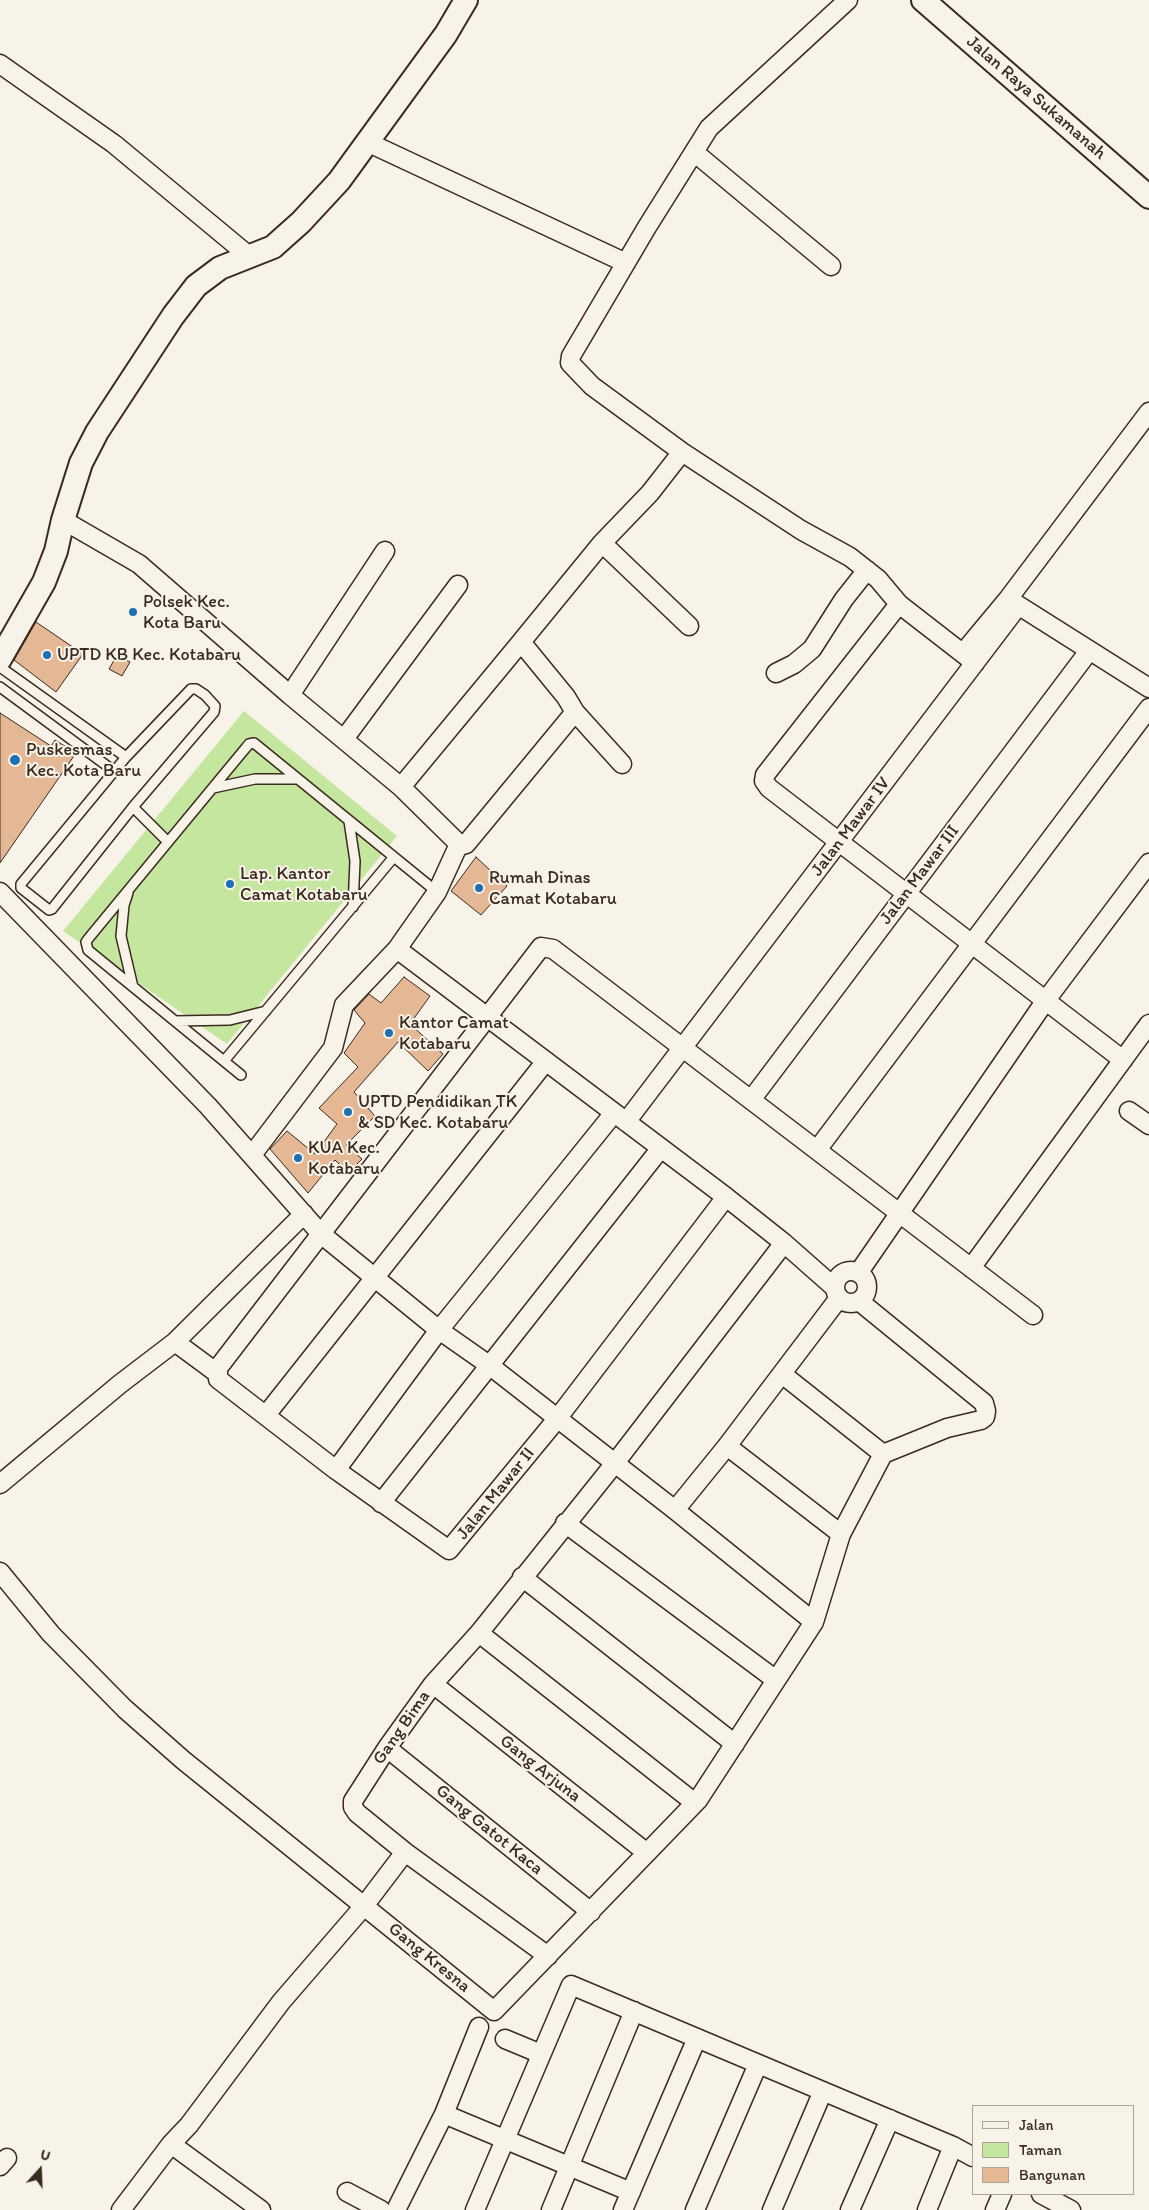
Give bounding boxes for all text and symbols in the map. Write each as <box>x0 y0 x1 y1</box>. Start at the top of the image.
street label: Jalan Raya Sukamanah <box>962 31 1110 165</box>
place label: Polsek Kec. Kota Baru <box>143 591 230 634</box>
marker: Polsek Kec. Kota Baru <box>127 606 139 618</box>
place label: UPTD KB Kec. Kotabaru <box>57 644 241 666</box>
marker: UPTD KB Kec. Kotabaru <box>41 649 53 661</box>
place label: Puskesmas Kec. Kota Baru <box>26 739 141 782</box>
marker: Puskesmas Kec. Kota Baru <box>8 753 22 767</box>
street label: Jalan Mawar IV <box>807 773 895 881</box>
street label: Jalan Mawar III <box>876 821 964 929</box>
place label: Lap. Kantor Camat Kotabaru <box>240 863 368 906</box>
place label: Rumah Dinas Camat Kotabaru <box>489 867 617 910</box>
marker: Lap. Kantor Camat Kotabaru <box>224 878 236 890</box>
marker: Rumah Dinas Camat Kotabaru <box>473 882 485 894</box>
place label: Kantor Camat Kotabaru <box>399 1012 509 1054</box>
marker: Kantor Camat Kotabaru <box>383 1027 395 1039</box>
place label: UPTD Pendidikan TK & SD Kec. Kotabaru <box>358 1091 517 1134</box>
marker: UPTD Pendidikan TK & SD Kec. Kotabaru <box>342 1106 354 1118</box>
place label: KUA Kec. Kotabaru <box>308 1137 380 1180</box>
marker: KUA Kec. Kotabaru <box>292 1152 304 1164</box>
street label: Jalan Mawar II <box>452 1444 540 1544</box>
street label: Gang Bima <box>369 1687 435 1769</box>
street label: Gang Arjuna <box>495 1731 585 1807</box>
street label: Gang Gatot Kaca <box>431 1780 547 1880</box>
street label: Gang Kresna <box>384 1918 474 1998</box>
legend <box>972 2105 1134 2195</box>
text: Jalan <box>1019 2116 1053 2134</box>
text: Taman <box>1019 2141 1062 2159</box>
north arrow <box>15 2145 65 2195</box>
text: U <box>38 2146 53 2165</box>
text: Bangunan <box>1019 2166 1086 2184</box>

